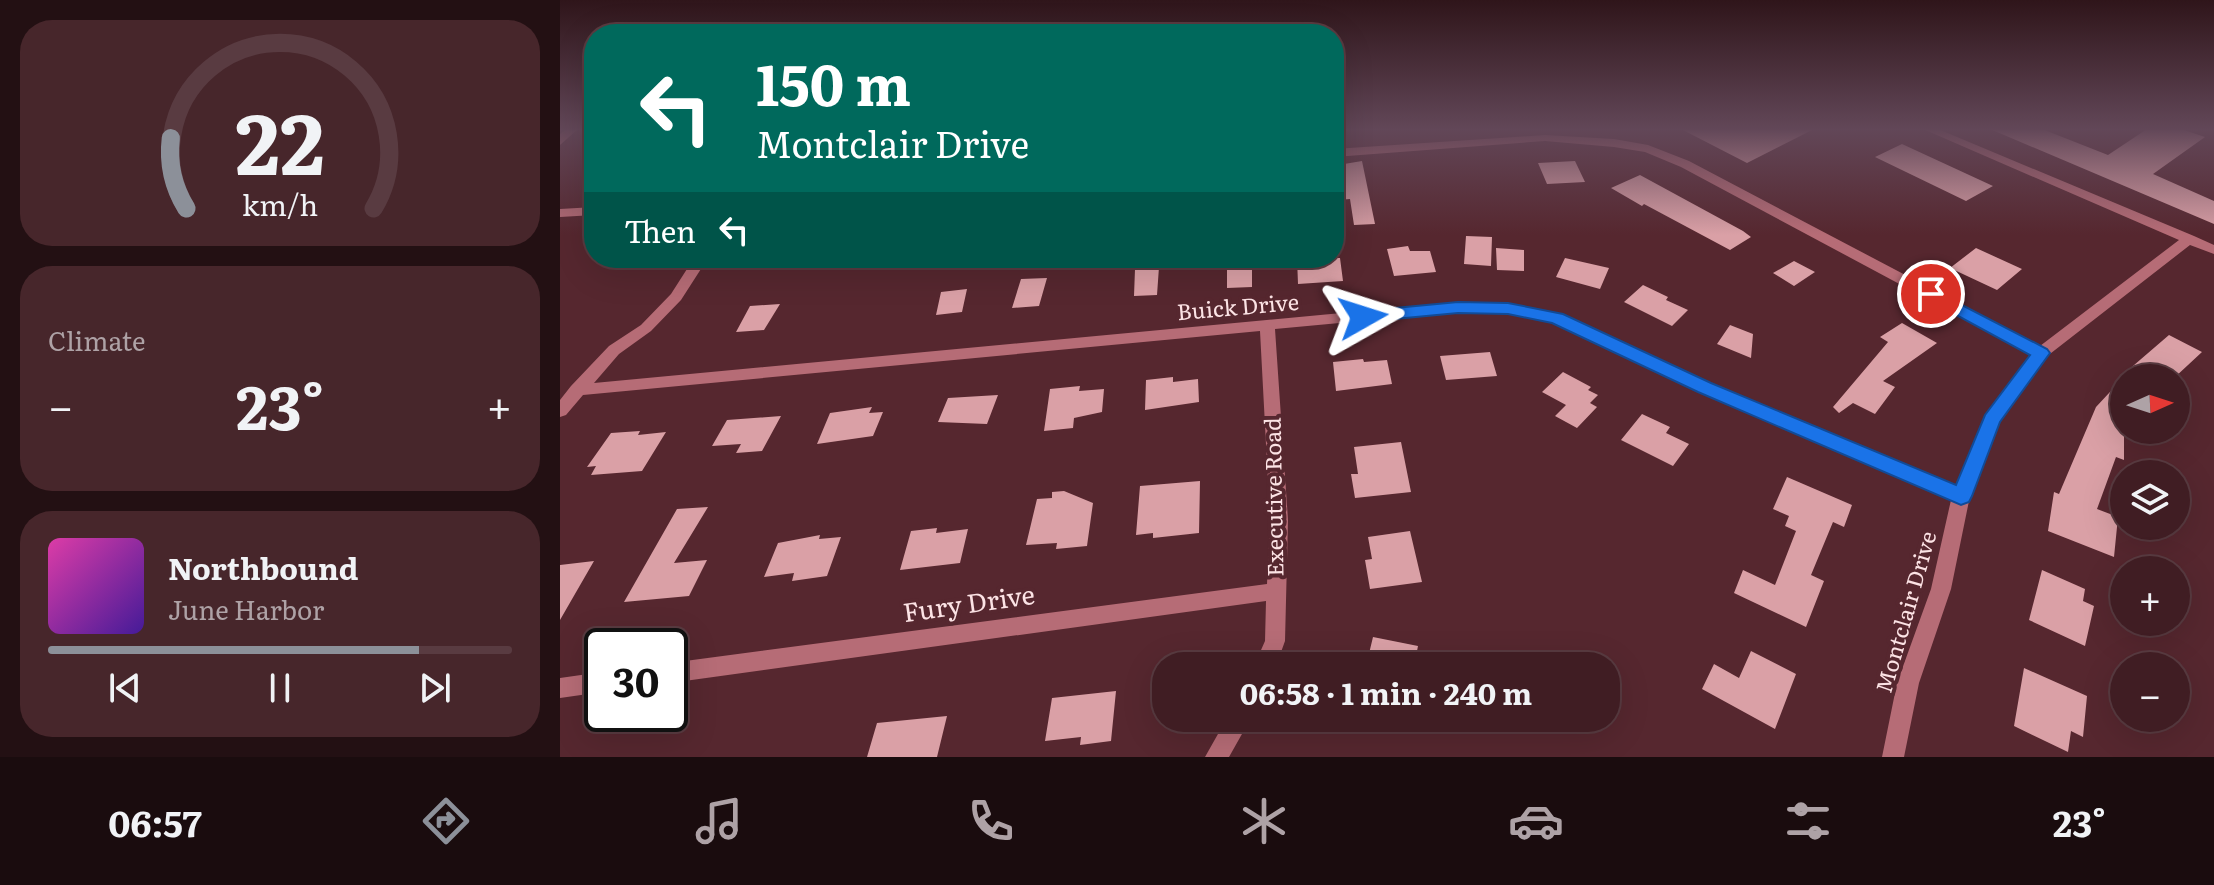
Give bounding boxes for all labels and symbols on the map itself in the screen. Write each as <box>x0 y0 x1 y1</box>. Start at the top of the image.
pin <box>1897 260 1965 328</box>
position arrow <box>1321 275 1405 359</box>
street label: Buick Drive <box>1176 284 1300 327</box>
north arrow <box>2110 364 2190 444</box>
street label: Executive Road <box>1255 417 1290 577</box>
street label: Montclair Drive <box>1866 527 1943 696</box>
street label: Fury Drive <box>900 573 1037 630</box>
speed limit sign: 30 <box>584 628 688 732</box>

